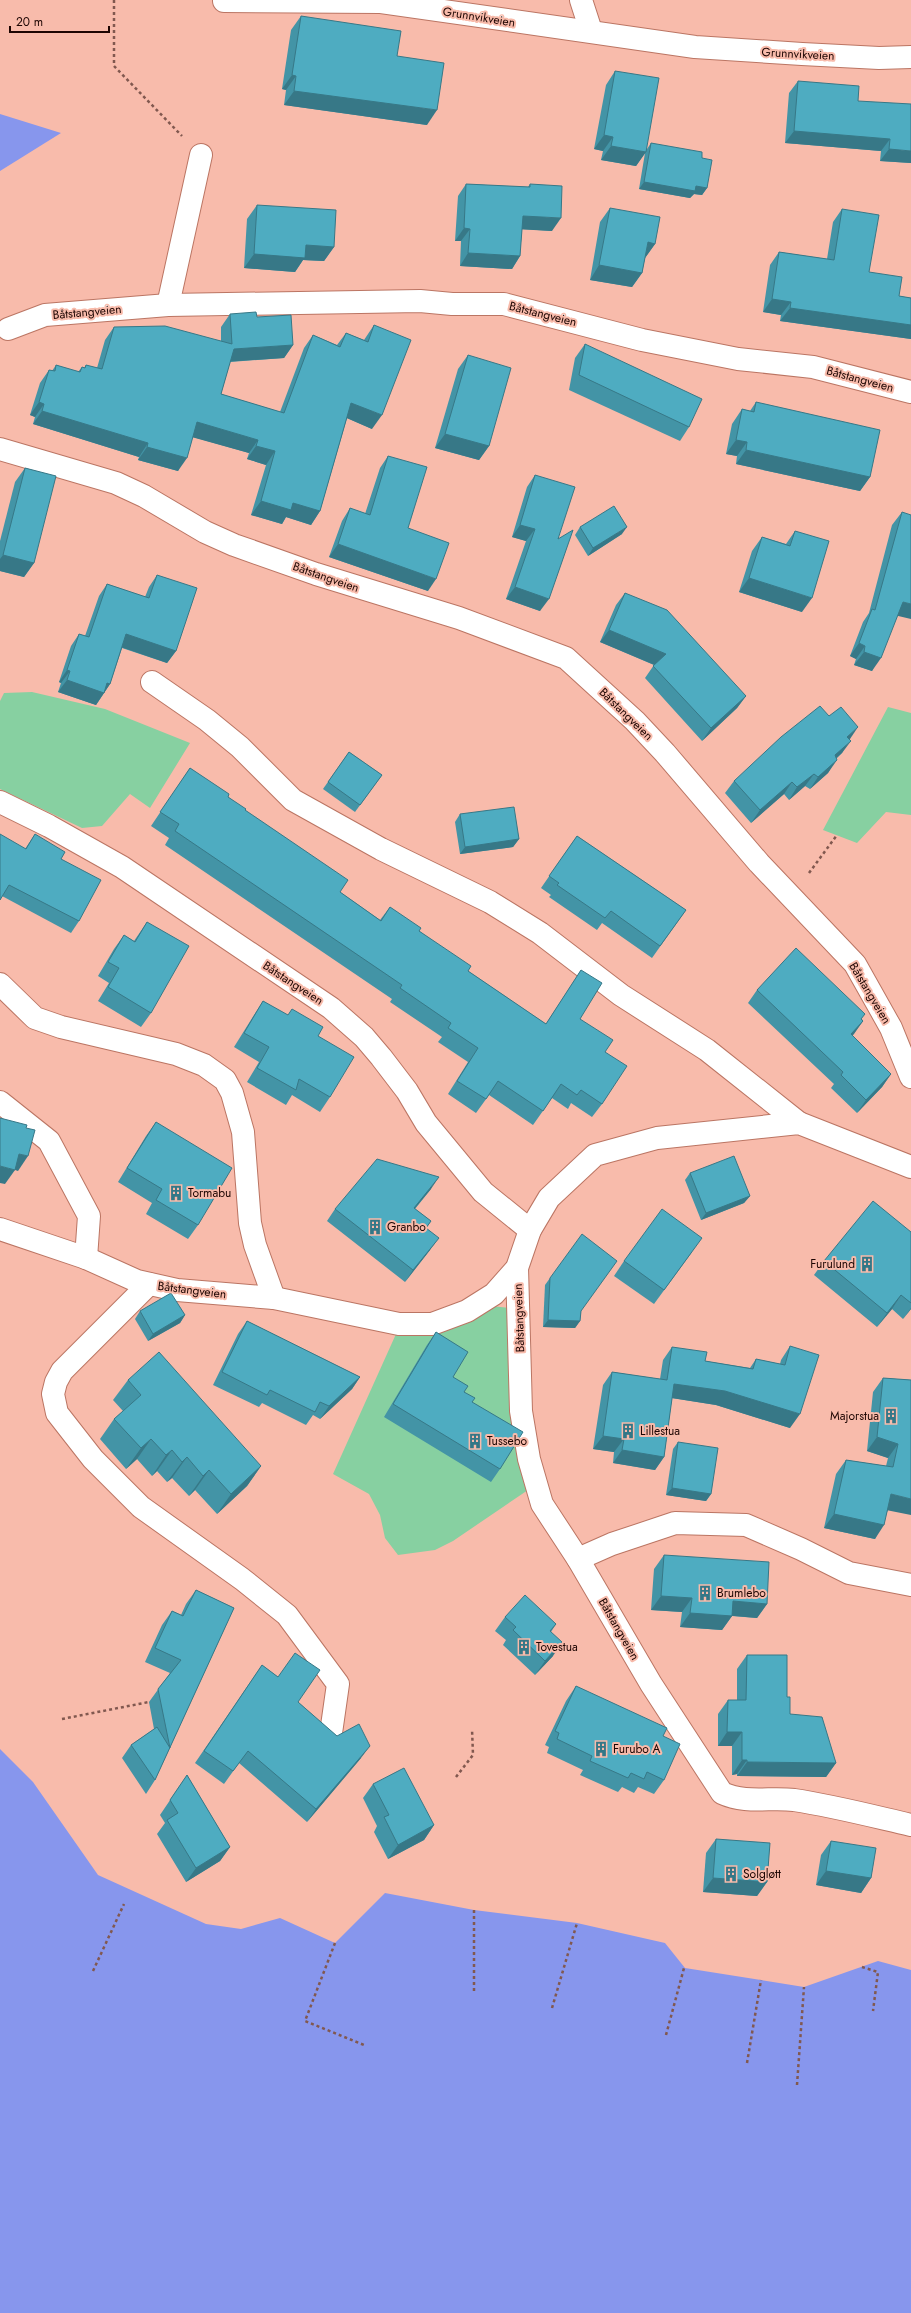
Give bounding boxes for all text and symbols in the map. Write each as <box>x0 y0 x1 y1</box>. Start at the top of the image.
street label: Grunnvikveien <box>442 2 516 32</box>
scale bar <box>10 8 109 34</box>
text: 20 m <box>16 13 43 31</box>
street label: Grunnvikveien <box>761 43 835 65</box>
street label: Båtstangveien <box>507 297 579 331</box>
street label: Båtstangveien <box>52 300 122 324</box>
street label: Båtstangveien <box>824 361 896 397</box>
street label: Båtstangveien <box>290 557 362 597</box>
street label: Båtstangveien <box>595 684 657 744</box>
street label: Båtstangveien <box>259 957 327 1009</box>
street label: Båtstangveien <box>845 959 895 1027</box>
building icon: Tormabu <box>167 1184 185 1202</box>
place label: Tormabu <box>188 1184 231 1202</box>
building icon: Granbo <box>366 1218 384 1236</box>
place label: Granbo <box>387 1218 426 1236</box>
place label: Furulund <box>810 1255 855 1273</box>
building icon: Furulund <box>858 1255 876 1273</box>
street label: Båtstangveien <box>157 1277 227 1303</box>
street label: Båtstangveien <box>509 1283 529 1353</box>
place label: Majorstua <box>830 1407 879 1425</box>
building icon: Majorstua <box>882 1407 900 1425</box>
building icon: Lillestua <box>619 1422 637 1440</box>
place label: Lillestua <box>640 1422 680 1440</box>
building icon: Tussebo <box>466 1432 484 1450</box>
place label: Tussebo <box>487 1432 528 1450</box>
building icon: Brumlebo <box>696 1584 714 1602</box>
place label: Brumlebo <box>717 1584 766 1602</box>
street label: Båtstangveien <box>594 1595 644 1663</box>
building icon: Tovestua <box>515 1638 533 1656</box>
place label: Tovestua <box>536 1638 578 1656</box>
building icon: Furubo A <box>592 1740 610 1758</box>
place label: Furubo A <box>613 1740 660 1758</box>
building icon: Solgløtt <box>722 1865 740 1883</box>
place label: Solgløtt <box>743 1865 781 1883</box>

